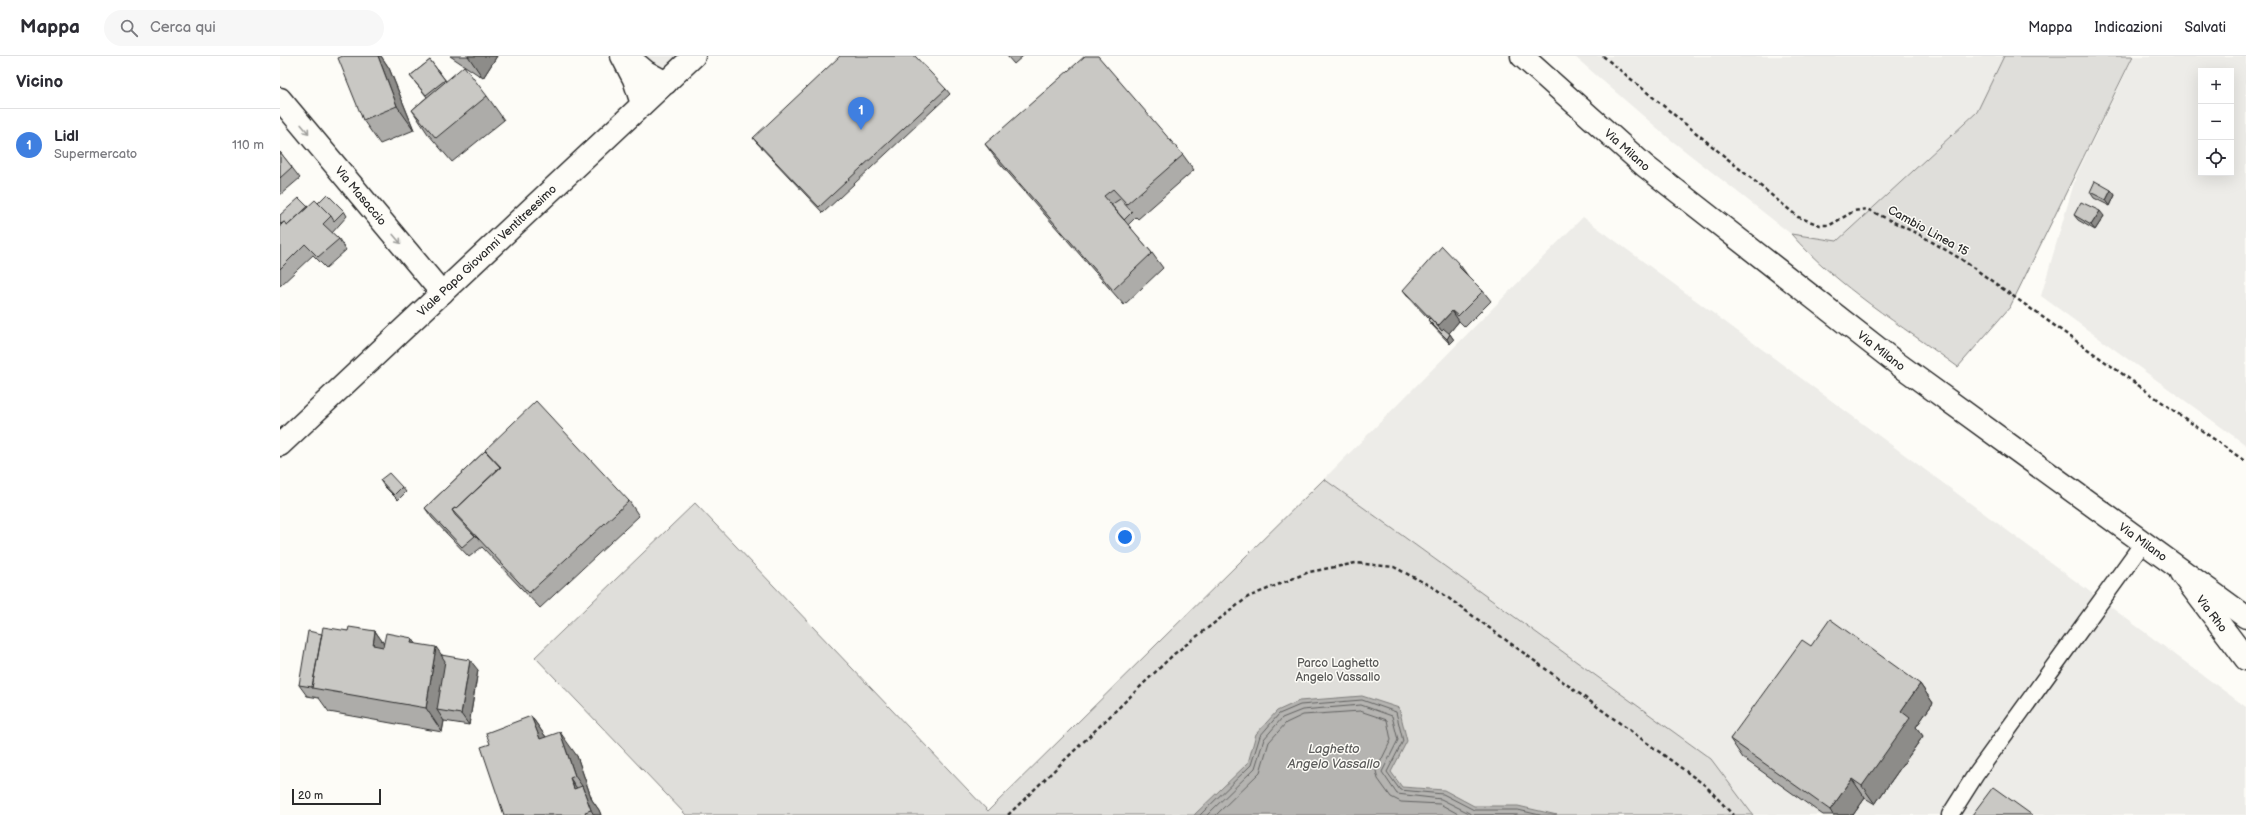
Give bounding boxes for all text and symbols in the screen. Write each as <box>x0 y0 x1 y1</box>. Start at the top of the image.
search box <box>104 10 384 46</box>
text: Mappa <box>20 16 80 39</box>
icon: search <box>118 17 140 39</box>
text: Cerca qui <box>150 18 216 37</box>
text: Mappa <box>2028 19 2072 36</box>
text: Indicazioni <box>2094 19 2162 36</box>
text: Salvati <box>2184 19 2226 36</box>
map controls <box>2198 68 2234 176</box>
button: + <box>2198 68 2234 104</box>
text: Vicino <box>16 72 63 92</box>
pin: 1 <box>848 97 874 130</box>
button: − <box>2198 104 2234 140</box>
one-way arrow <box>301 123 309 134</box>
street label: Via Milano <box>1601 126 1653 175</box>
text: Lidl <box>54 127 79 146</box>
text: 1 <box>26 137 32 153</box>
text: 110 m <box>232 137 264 153</box>
button: locate <box>2198 140 2234 176</box>
text: Supermercato <box>54 146 137 162</box>
street label: Via Masaccio <box>332 163 390 229</box>
street label: Viale Papa Giovanni Ventitreesimo <box>414 181 560 320</box>
street label: Cambio Linea 15 <box>1885 203 1971 259</box>
one-way arrow <box>393 234 402 244</box>
street label: Via Milano <box>1854 328 1908 374</box>
street label: Via Milano <box>2116 519 2170 565</box>
your location <box>1115 527 1135 547</box>
street label: Via Rho <box>2193 592 2231 635</box>
park label: Parco Laghetto Angelo Vassallo <box>1296 656 1380 685</box>
water label: Laghetto Angelo Vassallo <box>1287 741 1381 772</box>
scale bar <box>292 787 381 806</box>
text: 20 m <box>298 789 323 802</box>

